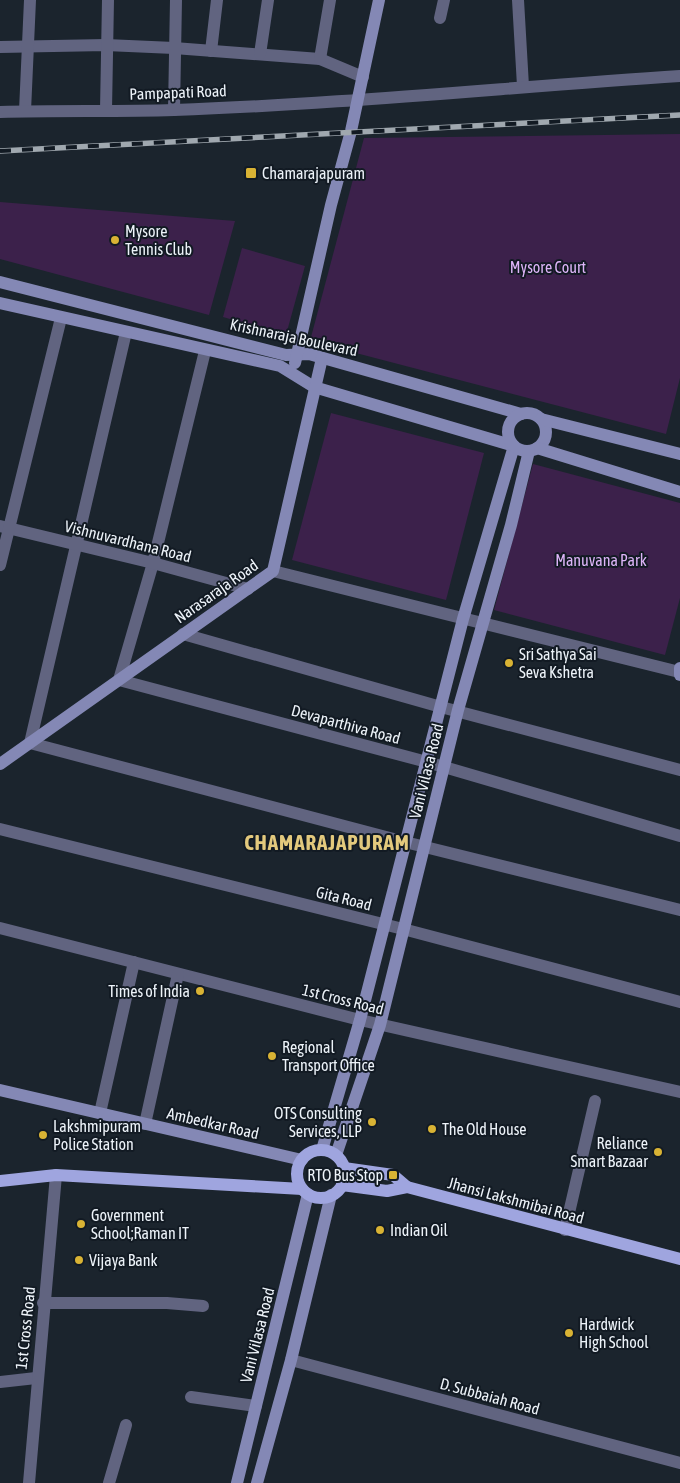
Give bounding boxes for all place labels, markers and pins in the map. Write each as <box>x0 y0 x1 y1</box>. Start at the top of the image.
place label: Chamarajapuram <box>262 164 365 183</box>
marker: Chamarajapuram <box>244 166 258 180</box>
place label: Mysore Tennis Club <box>125 222 192 258</box>
marker: Mysore Tennis Club <box>109 234 121 246</box>
place label: Sri Sathya Sai Seva Kshetra <box>519 645 597 681</box>
marker: Sri Sathya Sai Seva Kshetra <box>503 657 515 669</box>
place label: Times of India <box>108 982 190 1000</box>
marker: Times of India <box>194 985 206 997</box>
place label: Regional Transport Office <box>282 1038 375 1075</box>
marker: Regional Transport Office <box>266 1050 278 1062</box>
place label: OTS Consulting Services, LLP <box>274 1104 362 1140</box>
marker: OTS Consulting Services, LLP <box>366 1116 378 1128</box>
place label: Lakshmipuram Police Station <box>53 1117 141 1153</box>
place label: The Old House <box>442 1120 527 1138</box>
marker: The Old House <box>426 1123 438 1135</box>
marker: Lakshmipuram Police Station <box>37 1129 49 1141</box>
place label: Reliance Smart Bazaar <box>571 1134 648 1170</box>
marker: Reliance Smart Bazaar <box>652 1146 664 1158</box>
place label: RTO Bus Stop <box>307 1166 383 1185</box>
marker: RTO Bus Stop <box>387 1169 399 1181</box>
place label: Government School;Raman IT <box>91 1206 189 1242</box>
marker: Government School;Raman IT <box>75 1218 87 1230</box>
place label: Indian Oil <box>390 1221 449 1239</box>
marker: Indian Oil <box>374 1224 386 1236</box>
place label: Vijaya Bank <box>89 1251 158 1270</box>
marker: Vijaya Bank <box>73 1254 85 1266</box>
place label: Hardwick High School <box>579 1315 649 1352</box>
marker: Hardwick High School <box>563 1327 575 1339</box>

